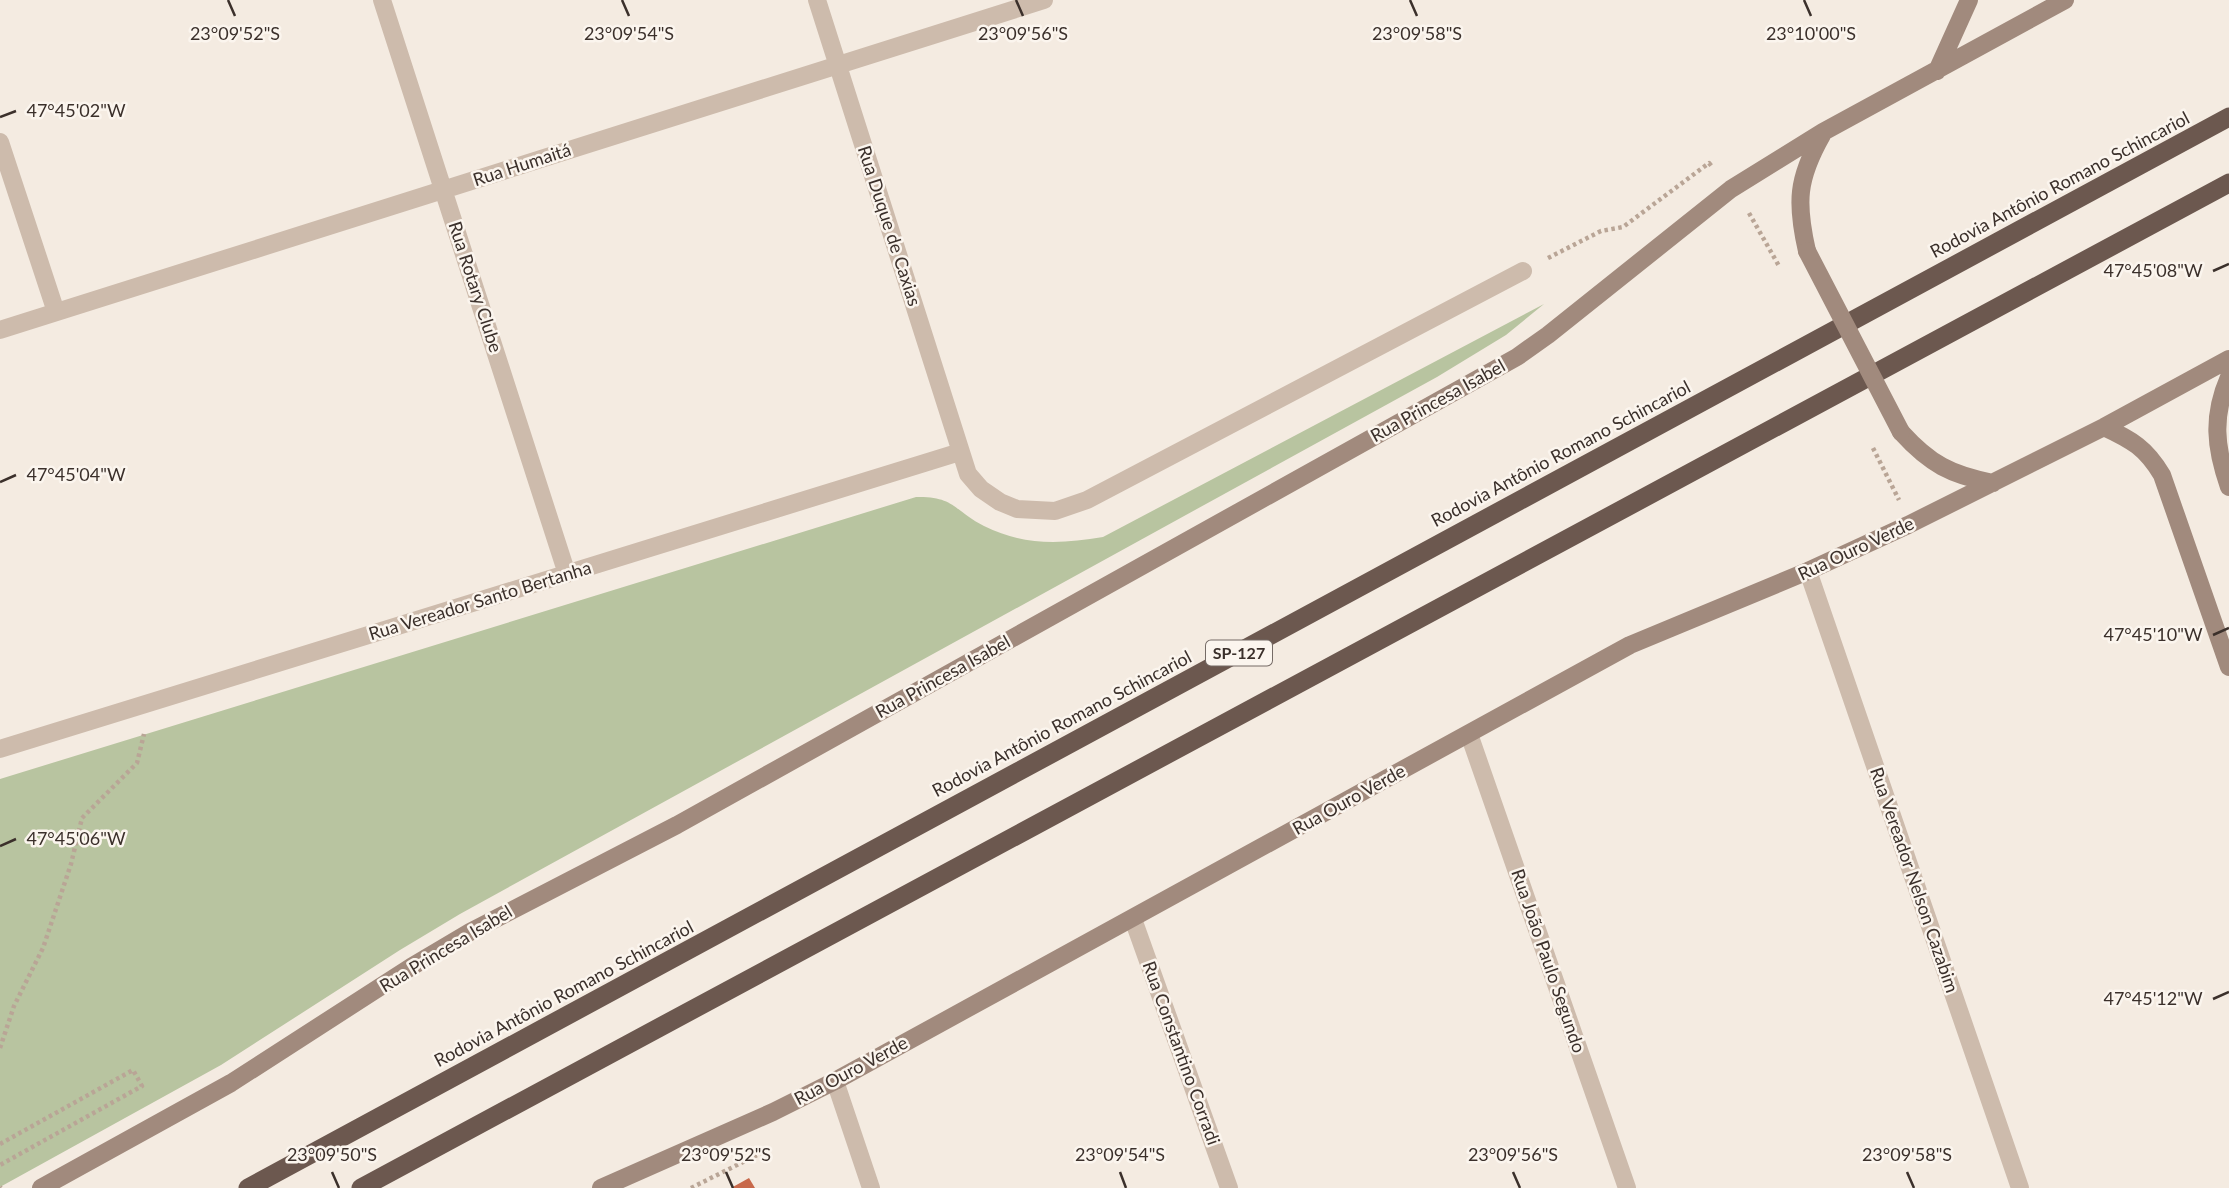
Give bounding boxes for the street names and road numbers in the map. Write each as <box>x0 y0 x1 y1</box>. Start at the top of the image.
street label: Rodovia Antônio Romano Schincariol <box>1926 106 2193 262</box>
street label: Rua Humaitá <box>470 138 573 190</box>
street label: Rua Duque de Caxias <box>854 143 926 309</box>
street label: Rua Rotary Clube <box>444 218 508 355</box>
street label: Rua Princesa Isabel <box>1366 354 1509 446</box>
street label: Rodovia Antônio Romano Schincariol <box>1427 375 1694 531</box>
street label: Rua Ouro Verde <box>1794 512 1917 585</box>
street label: Rua Vereador Santo Bertanha <box>366 556 594 644</box>
street label: Rua Princesa Isabel <box>871 630 1014 722</box>
road number: SP-127 <box>1206 640 1272 666</box>
street label: Rodovia Antônio Romano Schincariol <box>928 645 1195 801</box>
street label: Rua Ouro Verde <box>1288 759 1409 839</box>
street label: Rua Vereador Nelson Cazabim <box>1866 764 1964 995</box>
street label: Rua João Paulo Segundo <box>1507 866 1591 1055</box>
street label: Rua Princesa Isabel <box>375 900 516 996</box>
street label: Rodovia Antônio Romano Schincariol <box>430 915 697 1071</box>
street label: Rua Constantino Corradi <box>1138 958 1225 1148</box>
street label: Rua Ouro Verde <box>790 1031 911 1109</box>

